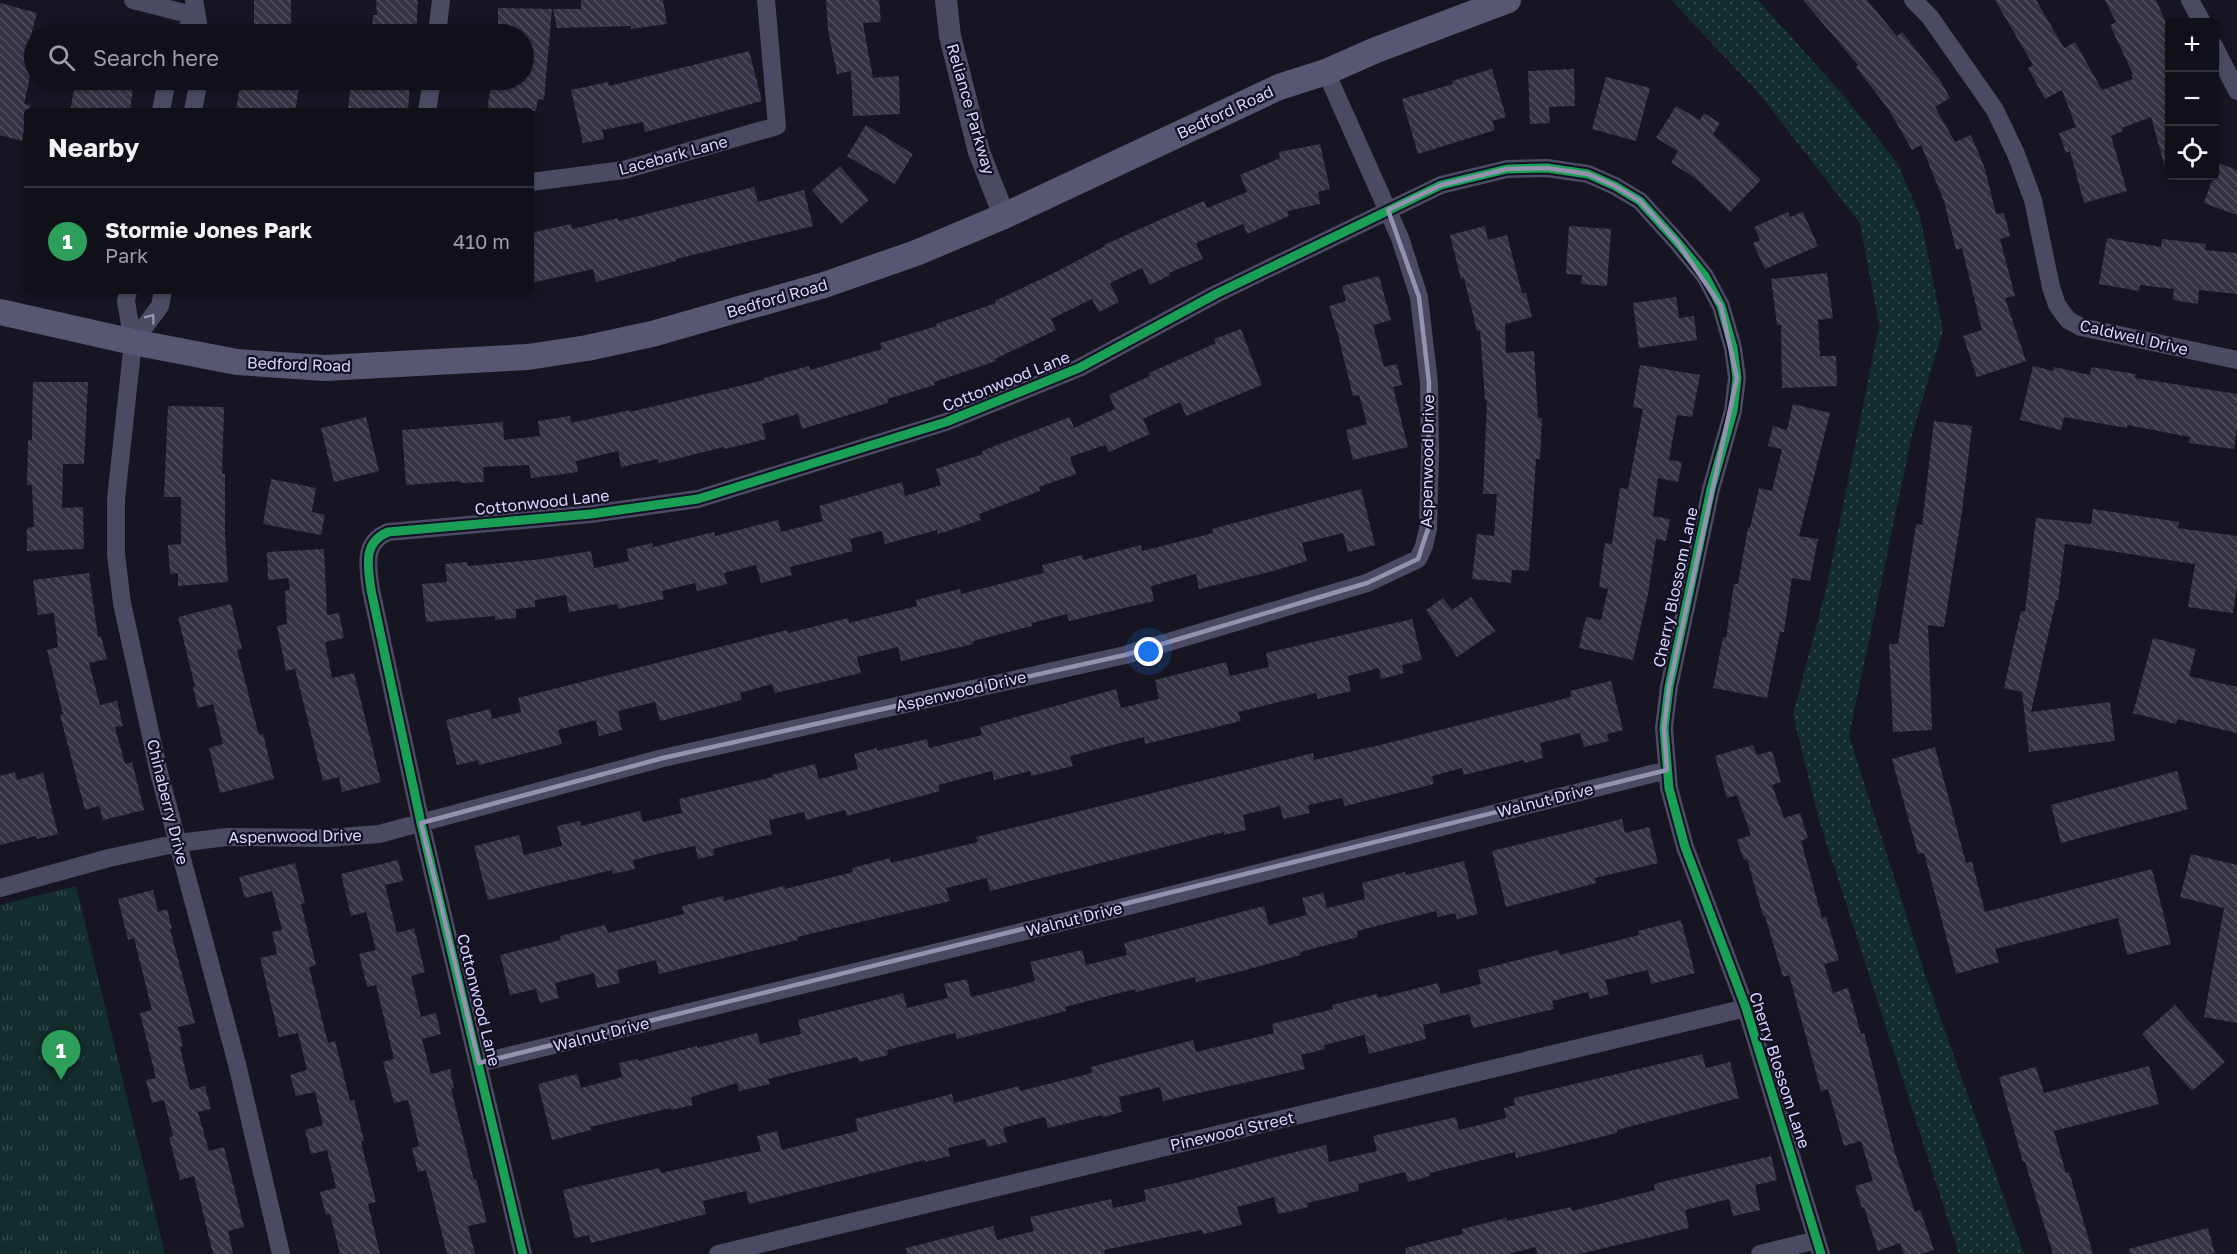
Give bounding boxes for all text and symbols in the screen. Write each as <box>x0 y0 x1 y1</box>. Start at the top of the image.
map controls <box>2165 18 2219 180</box>
button: + <box>2165 18 2219 72</box>
search box <box>24 24 534 90</box>
icon: search <box>45 41 78 74</box>
street label: Reliance Parkway <box>943 41 999 177</box>
text: Search here <box>93 44 219 71</box>
button: − <box>2165 72 2219 126</box>
street label: Bedford Road <box>1174 81 1276 143</box>
button: locate <box>2165 126 2219 180</box>
street label: Lacebark Lane <box>616 131 730 179</box>
text: Nearby <box>48 132 139 163</box>
text: Stormie Jones Park <box>105 216 312 243</box>
text: 1 <box>62 229 73 253</box>
text: 410 m <box>453 229 510 253</box>
text: Park <box>105 243 148 267</box>
street label: Bedford Road <box>724 274 830 322</box>
one-way arrow <box>144 314 155 325</box>
street label: Caldwell Drive <box>2078 315 2190 359</box>
street label: Cottonwood Lane <box>939 346 1073 416</box>
street label: Bedford Road <box>247 352 351 376</box>
street label: Aspenwood Drive <box>1416 394 1438 528</box>
street label: Cottonwood Lane <box>473 485 611 519</box>
street label: Cherry Blossom Lane <box>1648 505 1702 669</box>
your location <box>1134 637 1163 666</box>
street label: Aspenwood Drive <box>894 666 1028 716</box>
street label: Chinaberry Drive <box>143 737 193 867</box>
street label: Walnut Drive <box>1495 778 1595 822</box>
street label: Aspenwood Drive <box>228 825 362 847</box>
street label: Walnut Drive <box>1024 897 1124 941</box>
street label: Cottonwood Lane <box>453 932 505 1068</box>
street label: Cherry Blossom Lane <box>1745 989 1815 1151</box>
street label: Walnut Drive <box>551 1012 651 1056</box>
pin: 1 <box>42 1030 80 1080</box>
street label: Pinewood Street <box>1168 1107 1296 1155</box>

